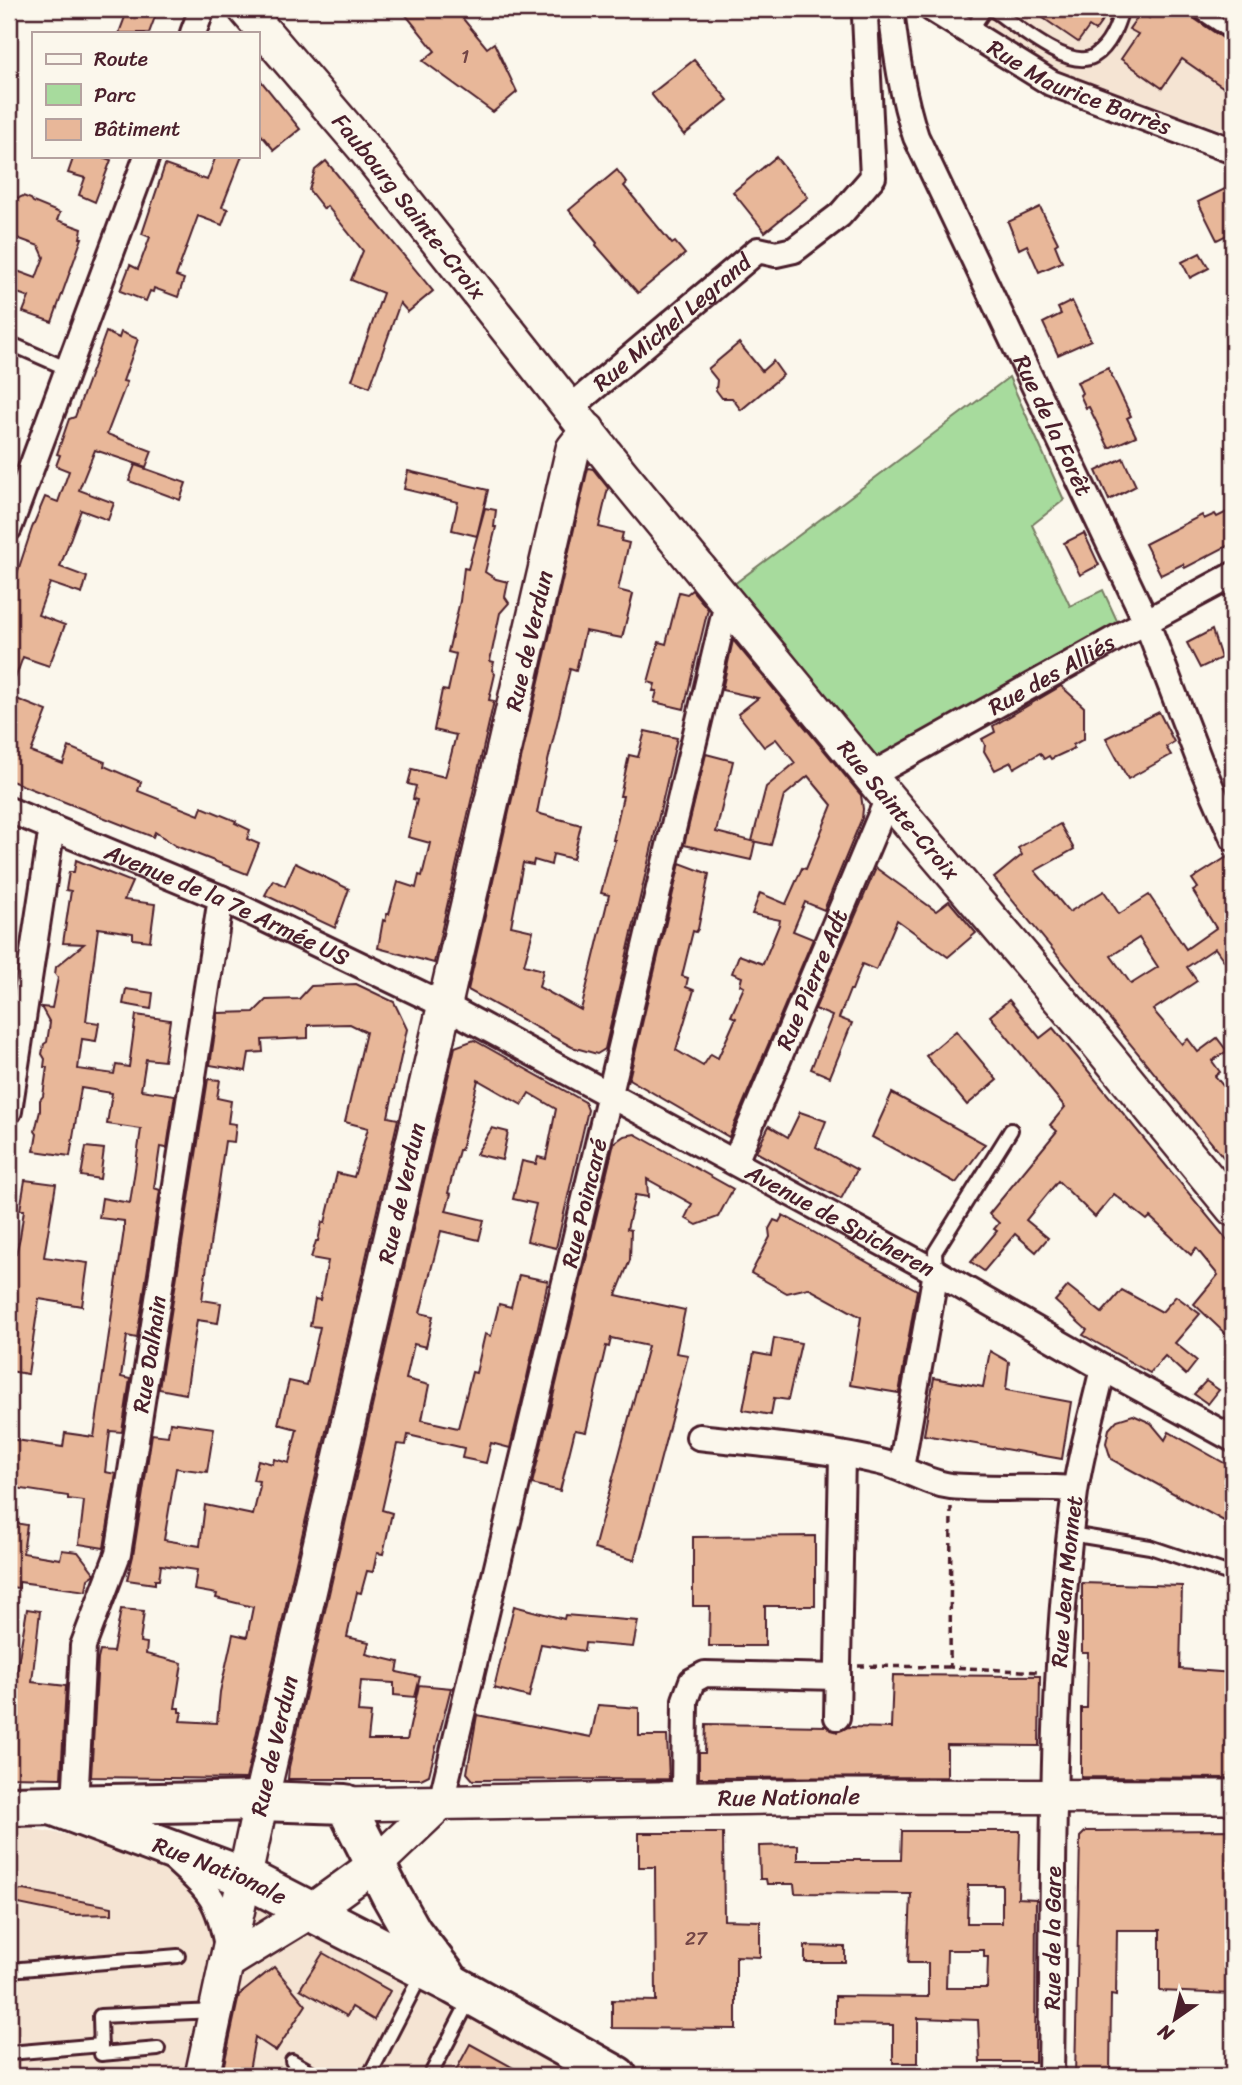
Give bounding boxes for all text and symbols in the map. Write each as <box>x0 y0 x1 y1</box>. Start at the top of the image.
street label: Rue Maurice Barrès <box>979 28 1178 147</box>
legend <box>32 32 259 158</box>
text: Route <box>94 40 148 78</box>
house number: 1 <box>461 40 469 73</box>
text: Parc <box>94 76 136 114</box>
street label: Faubourg Sainte-Croix <box>321 103 498 310</box>
text: Bâtiment <box>94 110 180 148</box>
street label: Rue Michel Legrand <box>583 242 762 402</box>
street label: Rue de la Forêt <box>1002 348 1104 503</box>
street label: Rue de Verdun <box>493 566 565 715</box>
street label: Rue des Alliés <box>980 622 1123 727</box>
street label: Rue Sainte-Croix <box>827 730 971 890</box>
street label: Avenue de la 7e Armée US <box>98 831 357 977</box>
street label: Rue Pierre Adt <box>764 902 860 1056</box>
street label: Rue de Verdun <box>365 1119 437 1268</box>
street label: Rue Poincaré <box>549 1134 619 1272</box>
street label: Avenue de Spicheren <box>737 1151 943 1288</box>
street label: Rue Dalhain <box>120 1292 179 1416</box>
street label: Rue Jean Monnet <box>1038 1493 1095 1668</box>
street label: Rue de Verdun <box>238 1671 310 1820</box>
street label: Rue Nationale <box>717 1775 860 1818</box>
street label: Rue Nationale <box>147 1824 295 1916</box>
street label: Rue de la Gare <box>1031 1866 1073 2010</box>
house number: 27 <box>685 1922 708 1955</box>
north arrow <box>1140 1983 1210 2054</box>
text: N <box>1150 2015 1181 2051</box>

